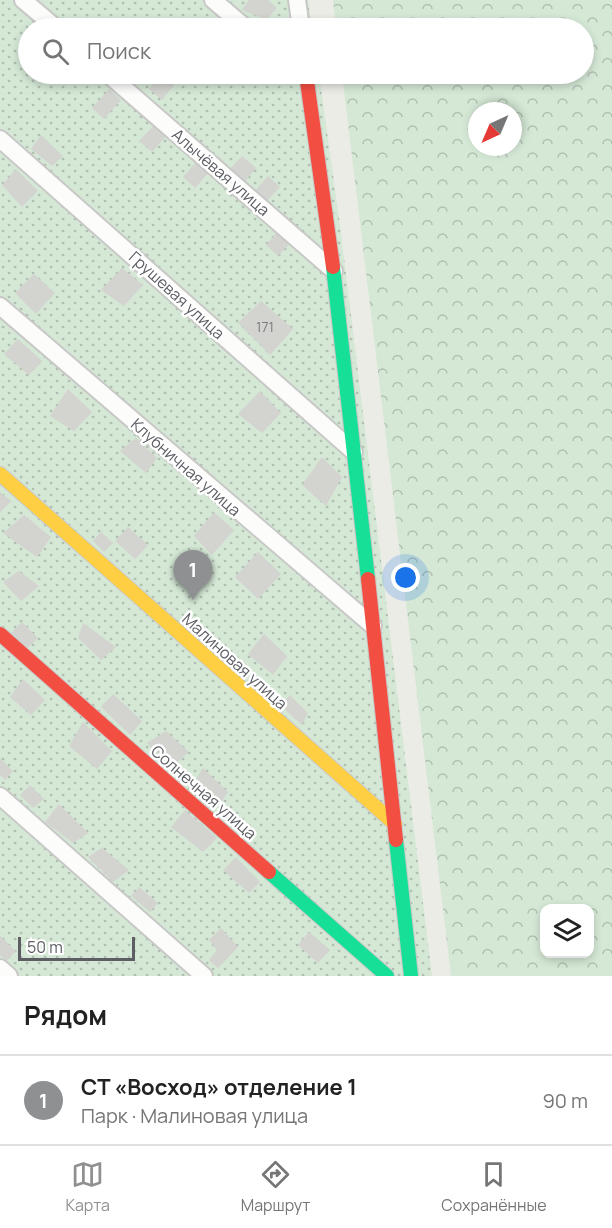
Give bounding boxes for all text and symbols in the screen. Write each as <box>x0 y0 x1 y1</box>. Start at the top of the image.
search box <box>18 18 594 84</box>
icon: search <box>39 35 72 68</box>
text: Поиск <box>87 36 151 66</box>
north arrow <box>468 102 522 156</box>
street label: Алычёвая улица <box>167 123 275 221</box>
street label: Грушевая улица <box>125 246 229 344</box>
house number: 171 <box>256 317 274 336</box>
street label: Клубничная улица <box>126 413 246 521</box>
pin: 1 <box>174 550 212 600</box>
your location <box>391 563 420 592</box>
street label: Малиновая улица <box>178 608 292 714</box>
street label: Солнечная улица <box>147 740 261 844</box>
map controls <box>540 904 594 958</box>
button: layers <box>540 904 594 958</box>
scale bar <box>18 934 135 962</box>
text: 50 m <box>27 936 63 958</box>
text: Рядом <box>24 997 107 1033</box>
text: СТ «Восход» отделение 1 <box>81 1072 357 1102</box>
text: 1 <box>39 1087 48 1114</box>
text: 90 m <box>542 1087 588 1114</box>
text: Парк · Малиновая улица <box>81 1102 308 1129</box>
tab: Карта <box>65 1158 110 1216</box>
tab: Маршрут <box>241 1158 310 1216</box>
tab: Сохранённые <box>441 1158 547 1216</box>

